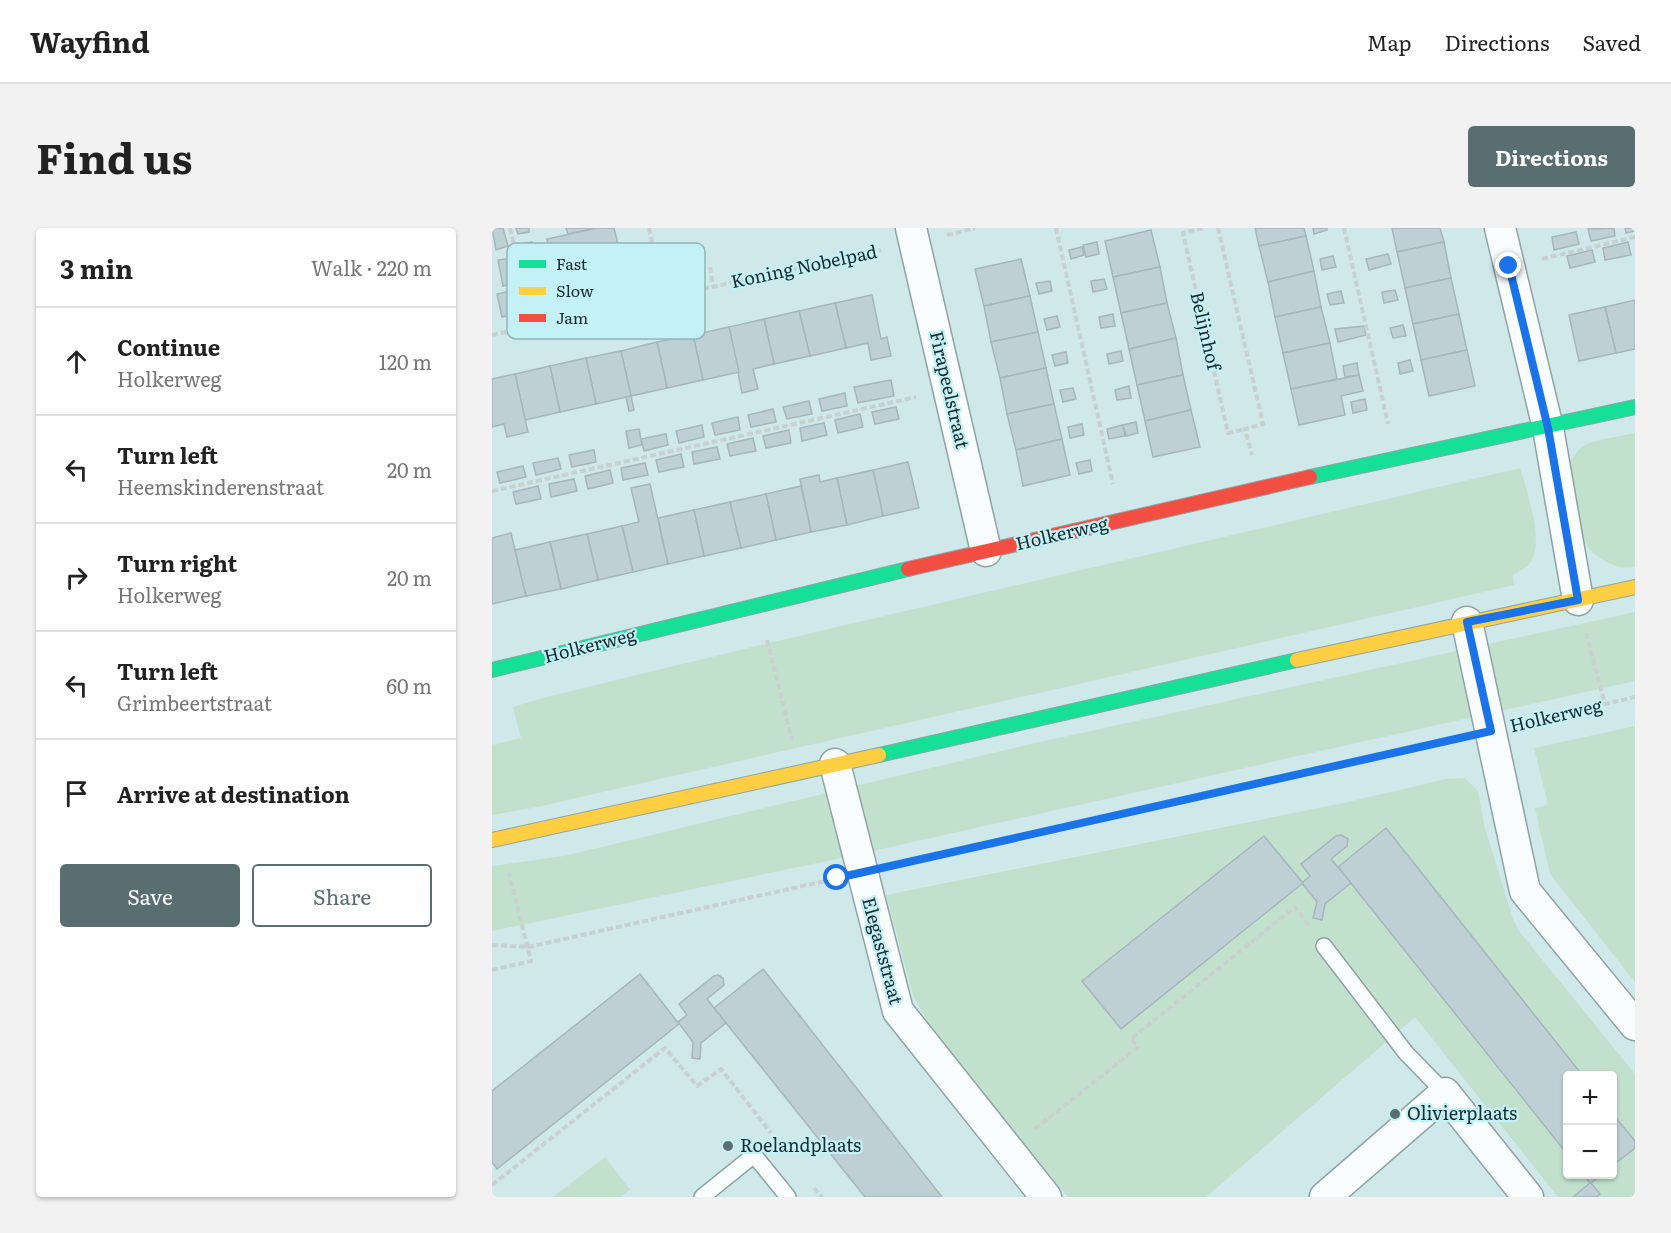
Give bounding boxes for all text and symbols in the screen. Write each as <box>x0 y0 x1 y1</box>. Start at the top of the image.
text: Wayfind <box>30 20 150 62</box>
text: Map <box>1367 26 1412 57</box>
text: Directions <box>1445 26 1550 57</box>
text: Saved <box>1583 26 1641 57</box>
text: Find us <box>36 125 193 187</box>
button: Directions <box>1468 126 1635 187</box>
street label: Koning Nobelpad <box>728 237 879 294</box>
legend <box>507 243 705 339</box>
text: 3 min <box>60 248 133 287</box>
text: Fast <box>556 251 588 275</box>
text: Walk · 220 m <box>311 252 432 282</box>
route end <box>1495 252 1521 278</box>
text: Slow <box>556 278 594 302</box>
street label: Belijnhof <box>1184 289 1229 375</box>
text: Jam <box>556 305 589 329</box>
street label: Firapeelstraat <box>924 328 977 452</box>
text: Continue <box>117 330 220 363</box>
icon: ahead <box>60 345 93 378</box>
text: 120 m <box>379 346 432 376</box>
text: Holkerweg <box>117 363 222 393</box>
text: Turn left <box>117 438 218 471</box>
icon: left <box>60 453 93 486</box>
text: 20 m <box>387 454 432 484</box>
text: Heemskinderenstraat <box>117 471 324 501</box>
street label: Holkerweg <box>1013 509 1112 556</box>
text: Turn right <box>117 546 237 579</box>
icon: right <box>60 561 93 594</box>
text: 20 m <box>387 562 432 592</box>
text: Holkerweg <box>117 579 222 609</box>
street label: Holkerweg <box>541 620 640 669</box>
text: Turn left <box>117 654 218 687</box>
icon: left <box>60 669 93 702</box>
text: 60 m <box>386 670 432 700</box>
text: Grimbeertstraat <box>117 687 272 717</box>
street label: Holkerweg <box>1507 691 1606 738</box>
icon: arrive <box>60 777 93 810</box>
text: Arrive at destination <box>117 777 350 810</box>
button: Save <box>60 864 240 927</box>
button: Share <box>252 864 432 927</box>
route start <box>823 864 849 890</box>
street label: Elegaststraat <box>856 894 911 1008</box>
map controls <box>1563 1071 1617 1179</box>
button: + <box>1563 1071 1617 1125</box>
place label: Olivierplaats <box>1407 1099 1517 1126</box>
marker: Olivierplaats <box>1388 1107 1402 1121</box>
button: − <box>1563 1125 1617 1179</box>
place label: Roelandplaats <box>740 1131 861 1158</box>
marker: Roelandplaats <box>721 1139 735 1153</box>

